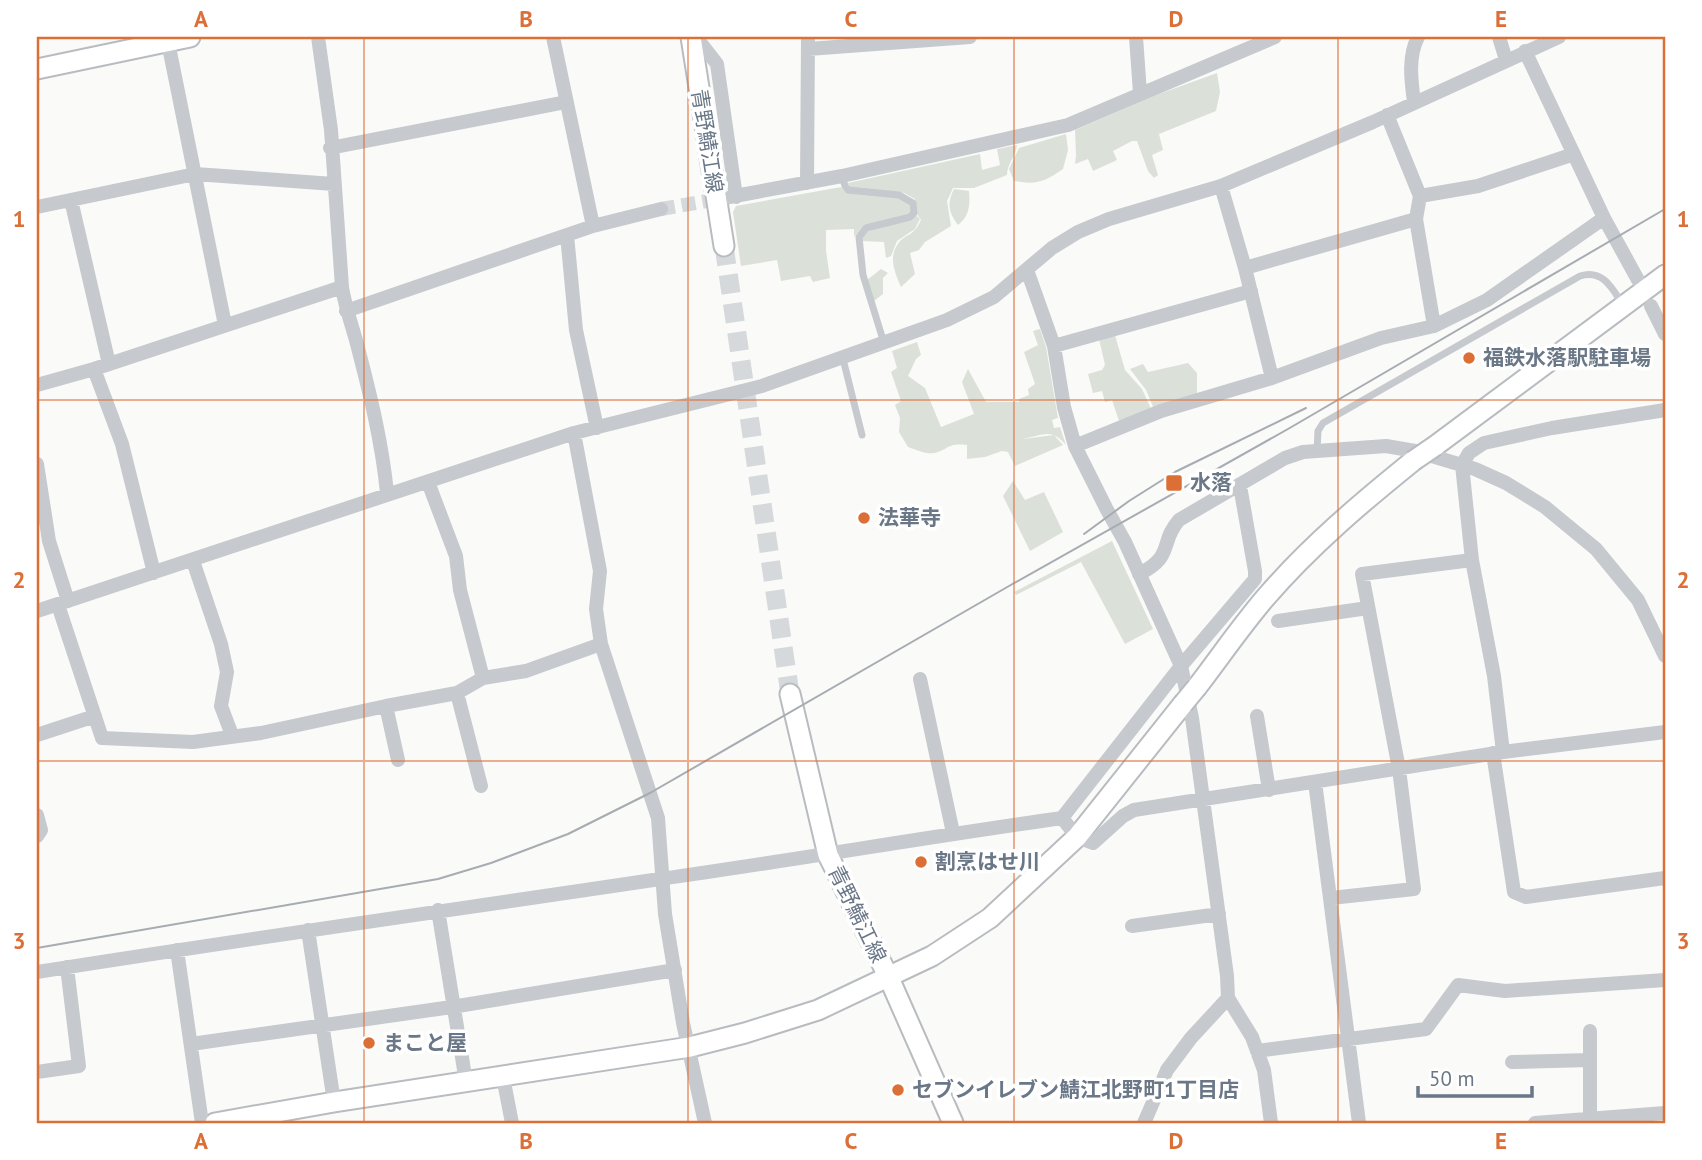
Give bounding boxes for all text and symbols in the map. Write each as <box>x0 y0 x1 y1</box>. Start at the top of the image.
text: A <box>194 4 208 33</box>
text: B <box>519 4 533 33</box>
text: C <box>845 4 858 33</box>
text: D <box>1169 4 1183 33</box>
text: E <box>1495 4 1507 33</box>
street label: 青野鯖江線 <box>686 87 729 195</box>
text: 1 <box>12 204 26 233</box>
text: 1 <box>1676 204 1690 233</box>
place label: 福鉄水落駅駐車場 <box>1483 344 1651 371</box>
marker: 福鉄水落駅駐車場 <box>1461 350 1477 366</box>
place label: 水落 <box>1190 469 1232 496</box>
marker: 水落 <box>1164 473 1184 493</box>
place label: 法華寺 <box>878 504 941 531</box>
marker: 法華寺 <box>856 510 872 526</box>
text: 2 <box>12 565 26 594</box>
text: 2 <box>1676 565 1690 594</box>
place label: 割烹はせ川 <box>935 848 1040 875</box>
marker: 割烹はせ川 <box>913 854 929 870</box>
street label: 青野鯖江線 <box>822 861 893 967</box>
text: 3 <box>12 926 26 955</box>
text: 3 <box>1676 926 1690 955</box>
place label: まこと屋 <box>383 1029 467 1056</box>
marker: まこと屋 <box>361 1035 377 1051</box>
scale bar <box>1418 1055 1532 1099</box>
text: 50 m <box>1429 1065 1475 1092</box>
place label: セブンイレブン鯖江北野町1丁目店 <box>912 1076 1239 1103</box>
marker: セブンイレブン鯖江北野町1丁目店 <box>890 1082 906 1098</box>
text: A <box>194 1126 208 1155</box>
text: B <box>519 1126 533 1155</box>
text: C <box>845 1126 858 1155</box>
text: D <box>1169 1126 1183 1155</box>
text: E <box>1495 1126 1507 1155</box>

